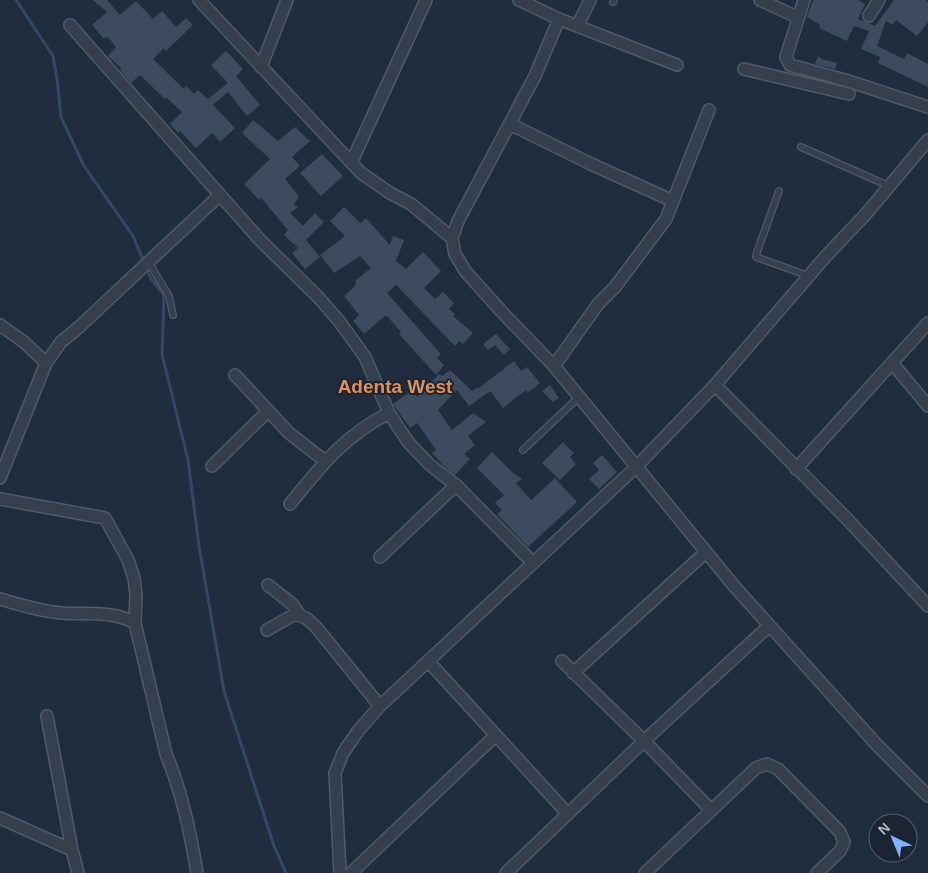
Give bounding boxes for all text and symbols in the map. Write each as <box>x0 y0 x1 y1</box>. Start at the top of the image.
district label: Adenta West <box>338 376 453 397</box>
north arrow <box>868 813 918 863</box>
text: N <box>875 819 893 838</box>

